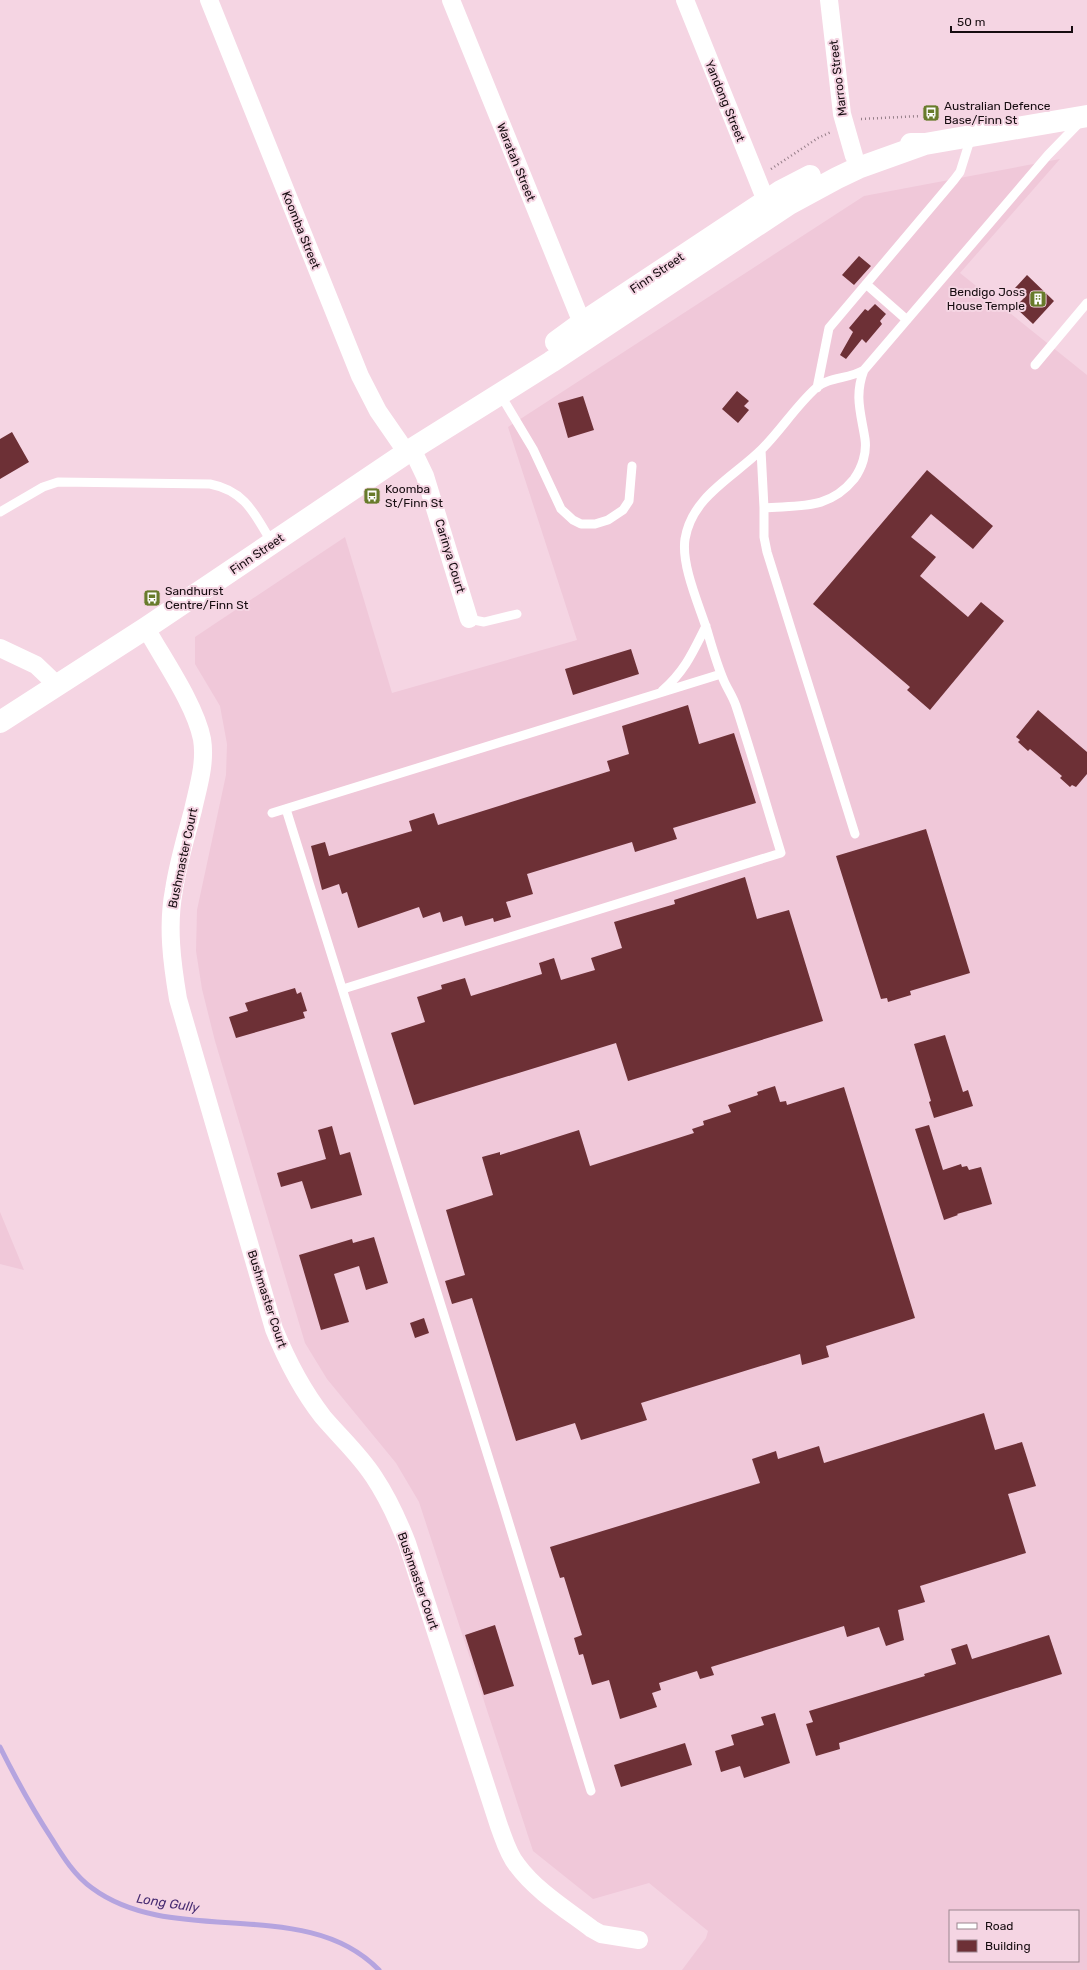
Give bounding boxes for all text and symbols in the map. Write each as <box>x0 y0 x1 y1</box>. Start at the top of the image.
scale bar <box>951 8 1072 34</box>
text: 50 m <box>957 15 985 29</box>
street label: Marroo Street <box>826 39 850 117</box>
street label: Yandong Street <box>702 58 748 144</box>
place label: Australian Defence Base/Finn St <box>944 99 1051 127</box>
bus stop icon: Australian Defence Base/Finn St <box>921 103 941 123</box>
street label: Waratah Street <box>494 121 538 203</box>
street label: Koomba Street <box>279 189 323 271</box>
street label: Finn Street <box>627 250 687 296</box>
place label: Bendigo Joss House Temple <box>947 285 1025 313</box>
building icon: Bendigo Joss House Temple <box>1028 289 1048 309</box>
place label: Koomba St/Finn St <box>385 482 443 510</box>
bus stop icon: Koomba St/Finn St <box>362 486 382 506</box>
street label: Carinya Court <box>432 517 468 595</box>
street label: Finn Street <box>227 531 287 577</box>
place label: Sandhurst Centre/Finn St <box>165 584 249 612</box>
bus stop icon: Sandhurst Centre/Finn St <box>142 588 162 608</box>
street label: Bushmaster Court <box>166 806 201 909</box>
street label: Bushmaster Court <box>245 1248 290 1350</box>
street label: Bushmaster Court <box>395 1530 441 1632</box>
water label: Long Gully <box>135 1891 201 1916</box>
legend <box>949 1910 1079 1962</box>
text: Road <box>985 1919 1013 1933</box>
text: Building <box>985 1939 1031 1953</box>

